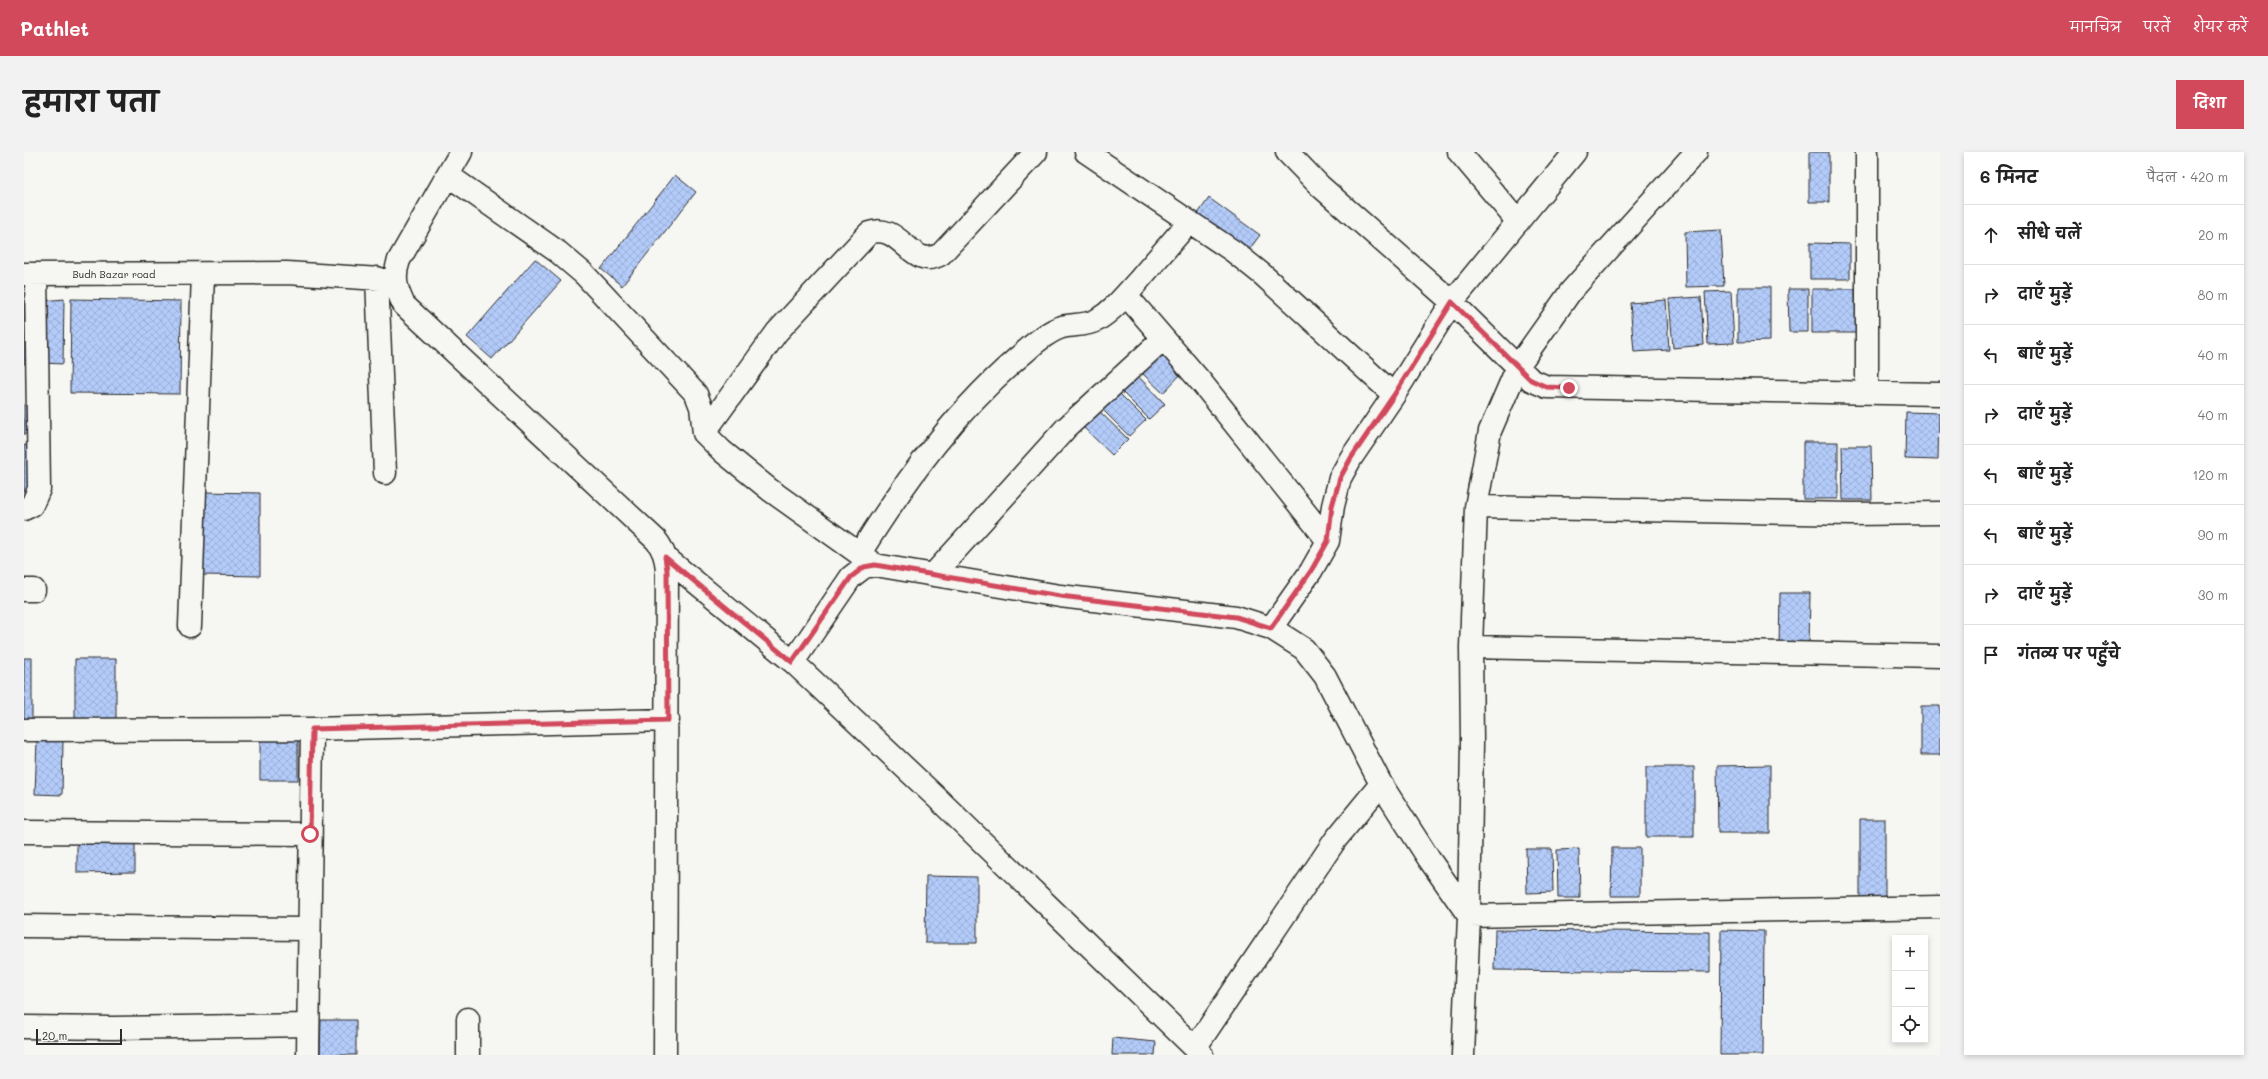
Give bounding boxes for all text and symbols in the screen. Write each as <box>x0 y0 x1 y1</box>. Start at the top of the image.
text: Pathlet <box>20 16 89 41</box>
text: मानचित्र <box>2070 17 2121 36</box>
text: परतें <box>2143 17 2171 36</box>
text: शेयर करें <box>2193 17 2248 36</box>
button: दिशा <box>2176 80 2244 129</box>
text: हमारा पता <box>24 83 159 119</box>
text: 6 मिनट <box>1980 165 2038 187</box>
text: पैदल · 420 m <box>2147 168 2228 185</box>
text: सीधे चलें <box>2018 223 2081 243</box>
icon: ahead <box>1980 224 2002 246</box>
text: 20 m <box>2198 226 2228 243</box>
street label: Budh Bazar road <box>73 267 155 281</box>
text: दाएँ मुड़ें <box>2018 283 2072 303</box>
icon: right <box>1980 284 2002 306</box>
text: 80 m <box>2198 286 2228 303</box>
text: बाएँ मुड़ें <box>2018 343 2072 363</box>
icon: left <box>1980 344 2002 366</box>
text: 40 m <box>2198 346 2228 363</box>
route end <box>1560 379 1578 397</box>
text: दाएँ मुड़ें <box>2018 403 2072 423</box>
icon: right <box>1980 404 2002 426</box>
text: 40 m <box>2198 406 2228 423</box>
text: बाएँ मुड़ें <box>2018 463 2072 483</box>
icon: left <box>1980 464 2002 486</box>
text: 120 m <box>2192 466 2228 483</box>
text: बाएँ मुड़ें <box>2018 523 2072 543</box>
icon: left <box>1980 524 2002 546</box>
text: 90 m <box>2198 526 2228 543</box>
text: दाएँ मुड़ें <box>2018 583 2072 603</box>
icon: right <box>1980 584 2002 606</box>
text: 30 m <box>2198 586 2228 603</box>
text: गंतव्य पर पहुँचे <box>2018 643 2120 663</box>
icon: arrive <box>1980 644 2002 666</box>
route start <box>301 825 319 843</box>
map controls <box>1892 935 1928 1043</box>
button: + <box>1892 935 1928 971</box>
button: − <box>1892 971 1928 1007</box>
button: locate <box>1892 1007 1928 1043</box>
scale bar <box>36 1027 122 1046</box>
text: 20 m <box>42 1028 67 1043</box>

